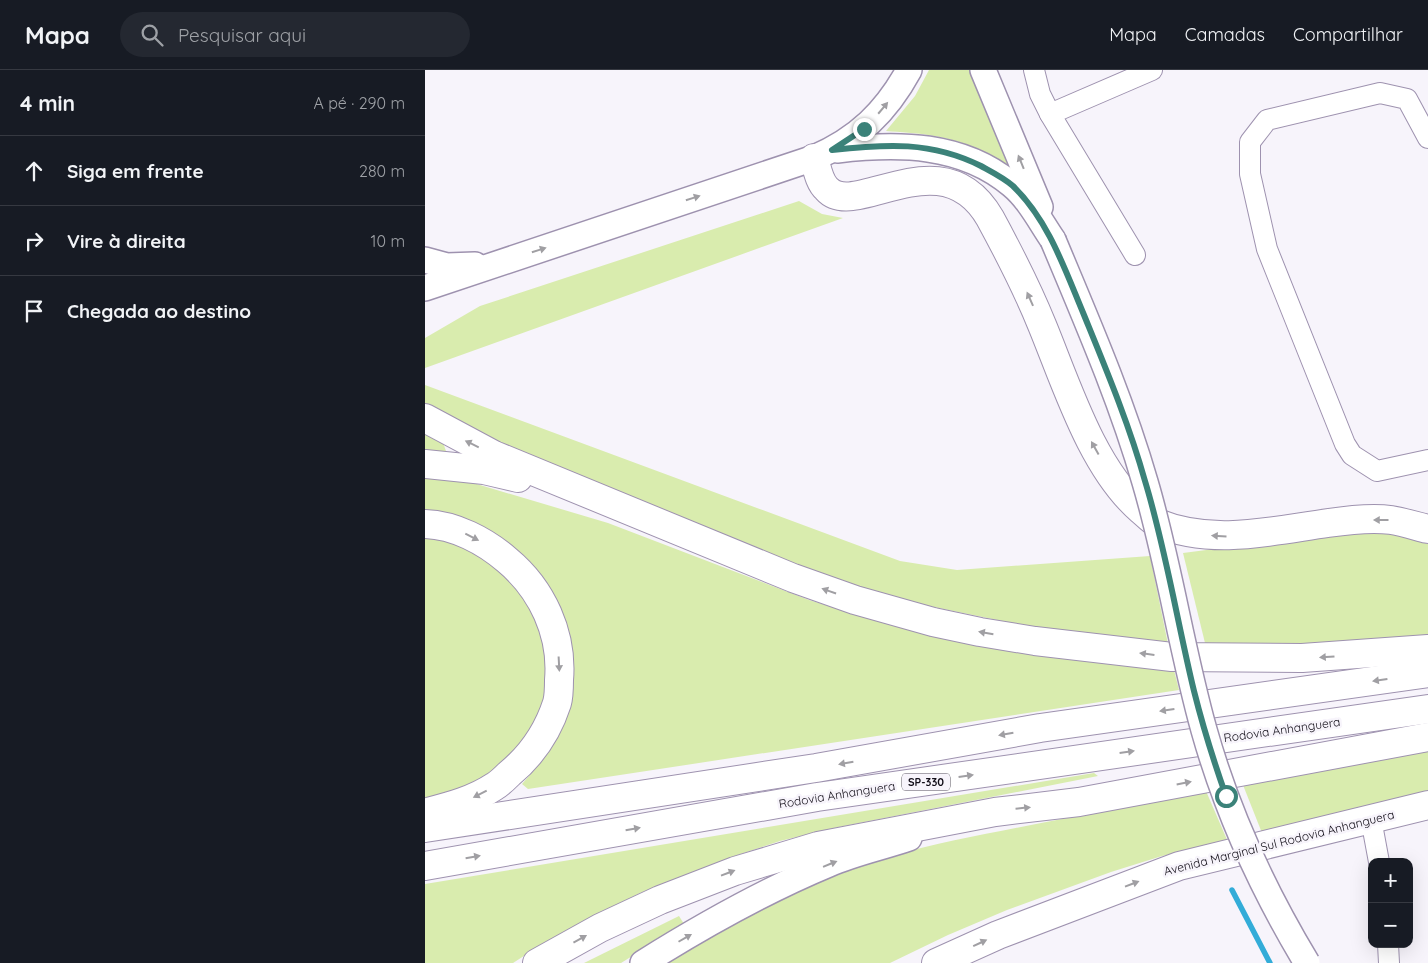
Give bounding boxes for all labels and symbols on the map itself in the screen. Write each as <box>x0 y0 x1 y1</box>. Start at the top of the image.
one-way arrow <box>877 102 888 114</box>
route end <box>853 118 876 141</box>
one-way arrow <box>1017 155 1025 169</box>
one-way arrow <box>685 194 700 202</box>
one-way arrow <box>531 245 546 253</box>
one-way arrow <box>1026 292 1034 306</box>
one-way arrow <box>465 440 479 448</box>
one-way arrow <box>1091 441 1099 455</box>
one-way arrow <box>1372 516 1388 524</box>
one-way arrow <box>1211 531 1227 539</box>
one-way arrow <box>464 533 479 541</box>
one-way arrow <box>822 587 837 594</box>
one-way arrow <box>978 628 994 636</box>
one-way arrow <box>1139 650 1155 658</box>
one-way arrow <box>1319 653 1335 661</box>
one-way arrow <box>556 656 564 672</box>
one-way arrow <box>1371 676 1387 684</box>
one-way arrow <box>1159 706 1175 714</box>
street label: Rodovia Anhanguera <box>1223 714 1341 745</box>
one-way arrow <box>998 731 1014 739</box>
one-way arrow <box>1119 748 1135 756</box>
one-way arrow <box>838 759 854 767</box>
one-way arrow <box>959 772 975 780</box>
road number: SP-330 <box>902 774 950 790</box>
street label: Rodovia Anhanguera <box>778 778 896 811</box>
one-way arrow <box>1176 779 1191 787</box>
route start <box>1215 785 1238 808</box>
one-way arrow <box>472 790 487 798</box>
one-way arrow <box>1016 804 1032 812</box>
street label: Avenida Marginal Sul Rodovia Anhanguera <box>1162 807 1396 878</box>
one-way arrow <box>625 825 641 833</box>
one-way arrow <box>465 853 481 861</box>
one-way arrow <box>822 860 837 867</box>
one-way arrow <box>721 869 736 877</box>
one-way arrow <box>1125 880 1140 888</box>
one-way arrow <box>677 934 692 942</box>
one-way arrow <box>573 935 587 944</box>
one-way arrow <box>973 938 987 946</box>

